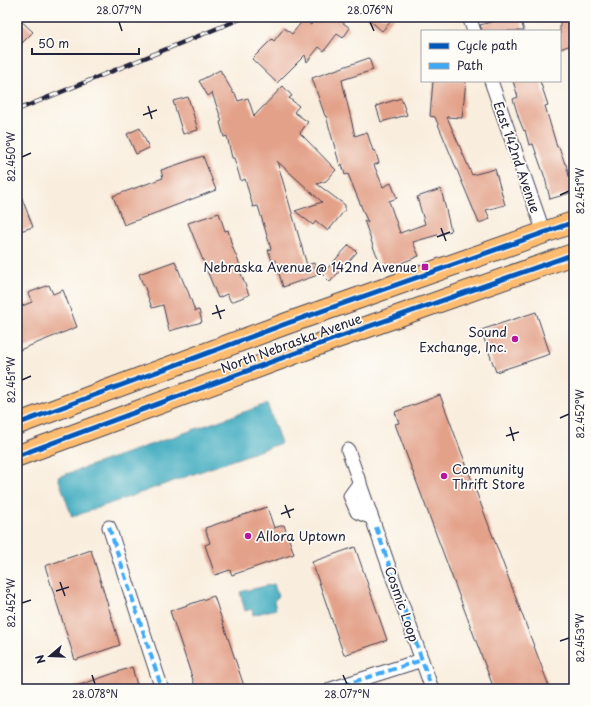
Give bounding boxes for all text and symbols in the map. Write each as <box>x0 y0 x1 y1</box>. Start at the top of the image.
text: 28.077°N <box>96 2 142 17</box>
text: 28.076°N <box>347 2 393 17</box>
scale bar <box>32 30 139 56</box>
legend <box>421 30 561 82</box>
text: 50 m <box>38 34 69 52</box>
text: Cycle path <box>457 36 518 54</box>
text: Path <box>457 56 483 74</box>
street label: East 142nd Avenue <box>489 98 545 215</box>
text: 82.450°W <box>3 131 18 182</box>
text: 82.451°W <box>572 167 587 214</box>
place label: Nebraska Avenue @ 142nd Avenue <box>203 257 417 276</box>
marker: Nebraska Avenue @ 142nd Avenue <box>420 262 430 272</box>
street label: North Nebraska Avenue <box>218 308 364 377</box>
place label: Sound Exchange, Inc. <box>419 322 507 356</box>
marker: Sound Exchange, Inc. <box>510 334 520 344</box>
text: 82.451°W <box>3 356 18 403</box>
text: 82.452°W <box>572 389 587 439</box>
place label: Community Thrift Store <box>452 459 525 493</box>
marker: Community Thrift Store <box>439 471 449 481</box>
place label: Allora Uptown <box>256 526 346 545</box>
marker: Allora Uptown <box>243 531 253 541</box>
street label: Cosmic Loop <box>381 563 424 644</box>
text: 82.452°W <box>3 578 18 628</box>
text: 82.453°W <box>572 613 587 663</box>
north arrow <box>30 636 70 676</box>
text: N <box>31 652 50 666</box>
text: 28.078°N <box>72 686 118 701</box>
text: 28.077°N <box>324 686 370 701</box>

